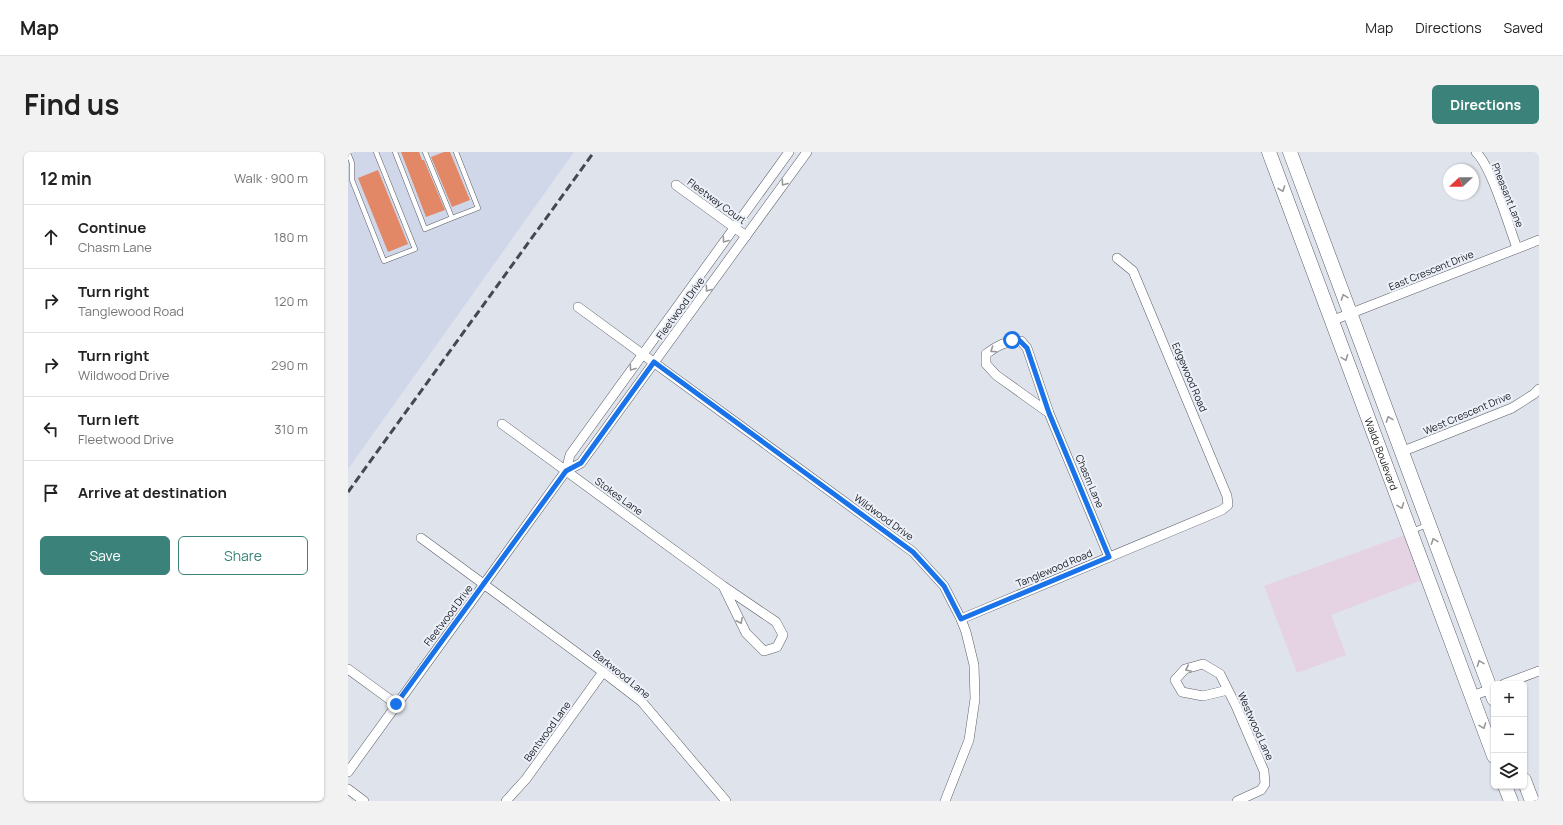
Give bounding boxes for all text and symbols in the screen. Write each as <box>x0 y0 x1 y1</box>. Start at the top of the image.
text: Map <box>20 15 59 41</box>
text: Map <box>1365 18 1393 37</box>
text: Directions <box>1415 18 1482 37</box>
text: Saved <box>1504 18 1543 37</box>
text: Find us <box>24 85 119 123</box>
button: Directions <box>1432 85 1539 124</box>
street label: Pheasant Lane <box>1489 161 1527 229</box>
north arrow <box>1443 164 1479 200</box>
text: 12 min <box>40 167 92 190</box>
text: Walk · 900 m <box>234 169 308 187</box>
street label: Fleetway Court <box>685 175 749 227</box>
one-way arrow <box>782 179 789 186</box>
one-way arrow <box>1278 185 1286 192</box>
text: Continue <box>78 217 146 238</box>
icon: ahead <box>40 226 62 248</box>
text: 180 m <box>274 228 308 246</box>
one-way arrow <box>723 236 730 243</box>
text: Chasm Lane <box>78 238 152 256</box>
street label: East Crescent Drive <box>1386 246 1476 293</box>
street label: Fleetwood Drive <box>653 274 707 342</box>
text: Turn right <box>78 281 149 302</box>
one-way arrow <box>706 284 713 291</box>
icon: right <box>40 290 62 312</box>
text: 120 m <box>274 292 308 310</box>
one-way arrow <box>1340 294 1348 301</box>
text: Tanglewood Road <box>78 302 184 320</box>
route start <box>1003 331 1021 349</box>
street label: Edgewood Road <box>1169 340 1211 414</box>
text: Turn right <box>78 345 149 366</box>
one-way arrow <box>990 345 997 352</box>
icon: right <box>40 354 62 376</box>
one-way arrow <box>1340 354 1348 361</box>
text: 290 m <box>271 356 308 374</box>
one-way arrow <box>629 364 637 371</box>
text: Wildwood Drive <box>78 366 169 384</box>
street label: West Crescent Drive <box>1421 388 1513 438</box>
text: Turn left <box>78 409 140 430</box>
street label: Waldo Boulevard <box>1361 415 1401 492</box>
one-way arrow <box>1385 416 1394 423</box>
icon: left <box>40 418 62 440</box>
text: 310 m <box>274 420 308 438</box>
text: Fleetwood Drive <box>78 430 174 448</box>
street label: Chasm Lane <box>1072 452 1108 510</box>
street label: Stokes Lane <box>592 474 646 518</box>
icon: arrive <box>40 482 62 504</box>
text: Arrive at destination <box>78 482 227 503</box>
street label: Wildwood Drive <box>851 491 917 543</box>
one-way arrow <box>1396 502 1404 509</box>
button: Save <box>40 536 170 575</box>
button: Share <box>178 536 308 575</box>
one-way arrow <box>1431 538 1439 545</box>
street label: Tanglewood Road <box>1014 546 1094 590</box>
street label: Fleetwood Drive <box>420 581 476 649</box>
one-way arrow <box>736 617 743 624</box>
street label: Barkwood Lane <box>590 647 654 702</box>
one-way arrow <box>1477 659 1485 666</box>
one-way arrow <box>1185 665 1192 673</box>
map controls <box>1491 681 1527 789</box>
button: + <box>1491 681 1527 717</box>
street label: Westwood Lane <box>1235 690 1277 763</box>
route end <box>387 695 405 713</box>
street label: Bentwood Lane <box>520 698 574 764</box>
button: − <box>1491 717 1527 753</box>
one-way arrow <box>1478 722 1487 729</box>
button: layers <box>1491 753 1527 789</box>

